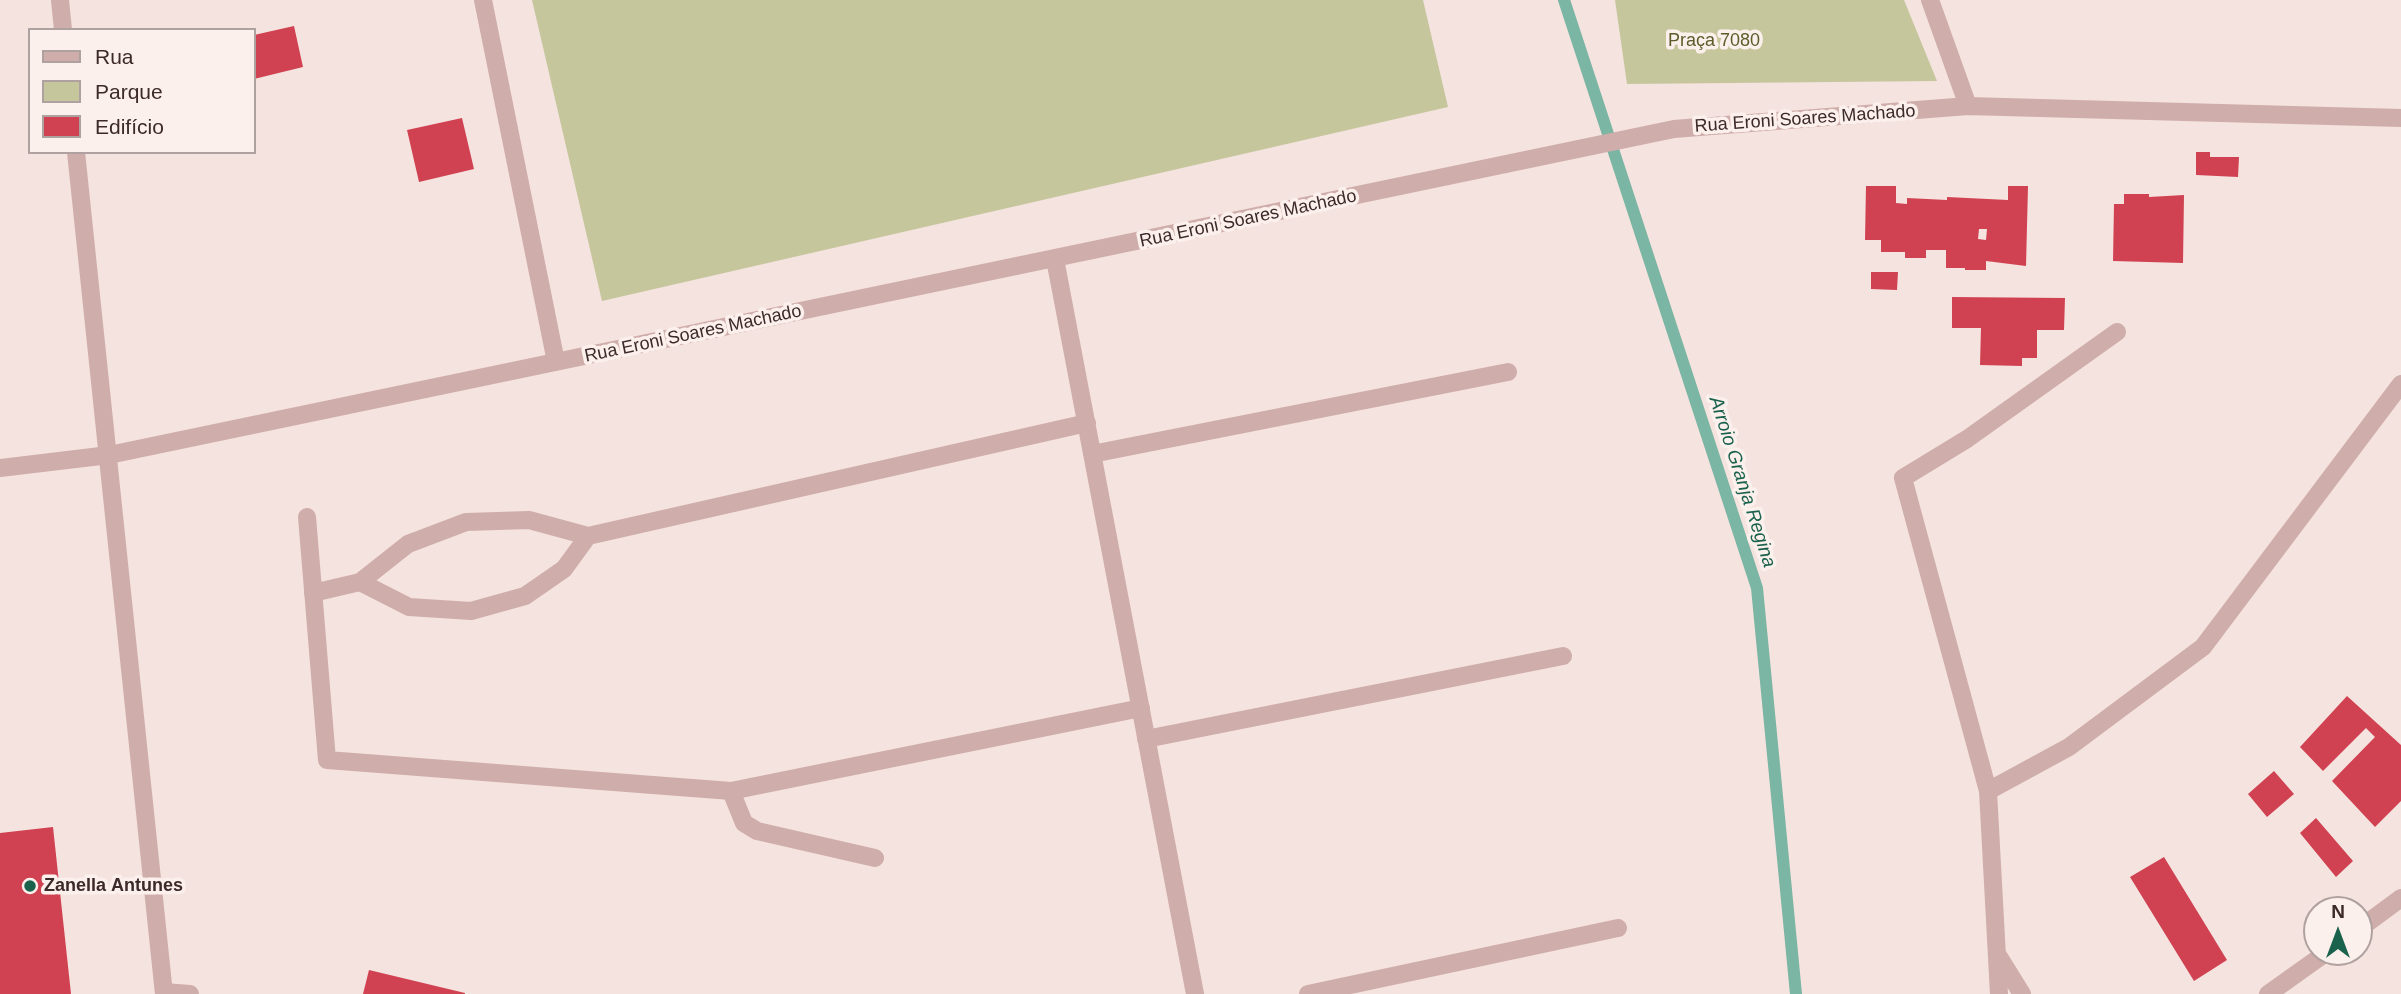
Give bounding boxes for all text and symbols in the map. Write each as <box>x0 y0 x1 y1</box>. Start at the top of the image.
legend <box>28 28 256 154</box>
park label: Praça 7080 <box>1668 30 1760 52</box>
text: Rua <box>95 45 134 68</box>
text: Parque <box>95 80 163 103</box>
street label: Rua Eroni Soares Machado <box>1694 101 1916 137</box>
text: Edifício <box>95 115 164 138</box>
street label: Rua Eroni Soares Machado <box>1138 185 1358 253</box>
street label: Rua Eroni Soares Machado <box>583 300 803 368</box>
water label: Arroio Granja Regina <box>1704 394 1780 570</box>
place label: Zanella Antunes <box>44 875 183 897</box>
marker: Zanella Antunes <box>22 878 38 894</box>
north arrow <box>2303 896 2373 966</box>
text: N <box>2331 901 2345 922</box>

